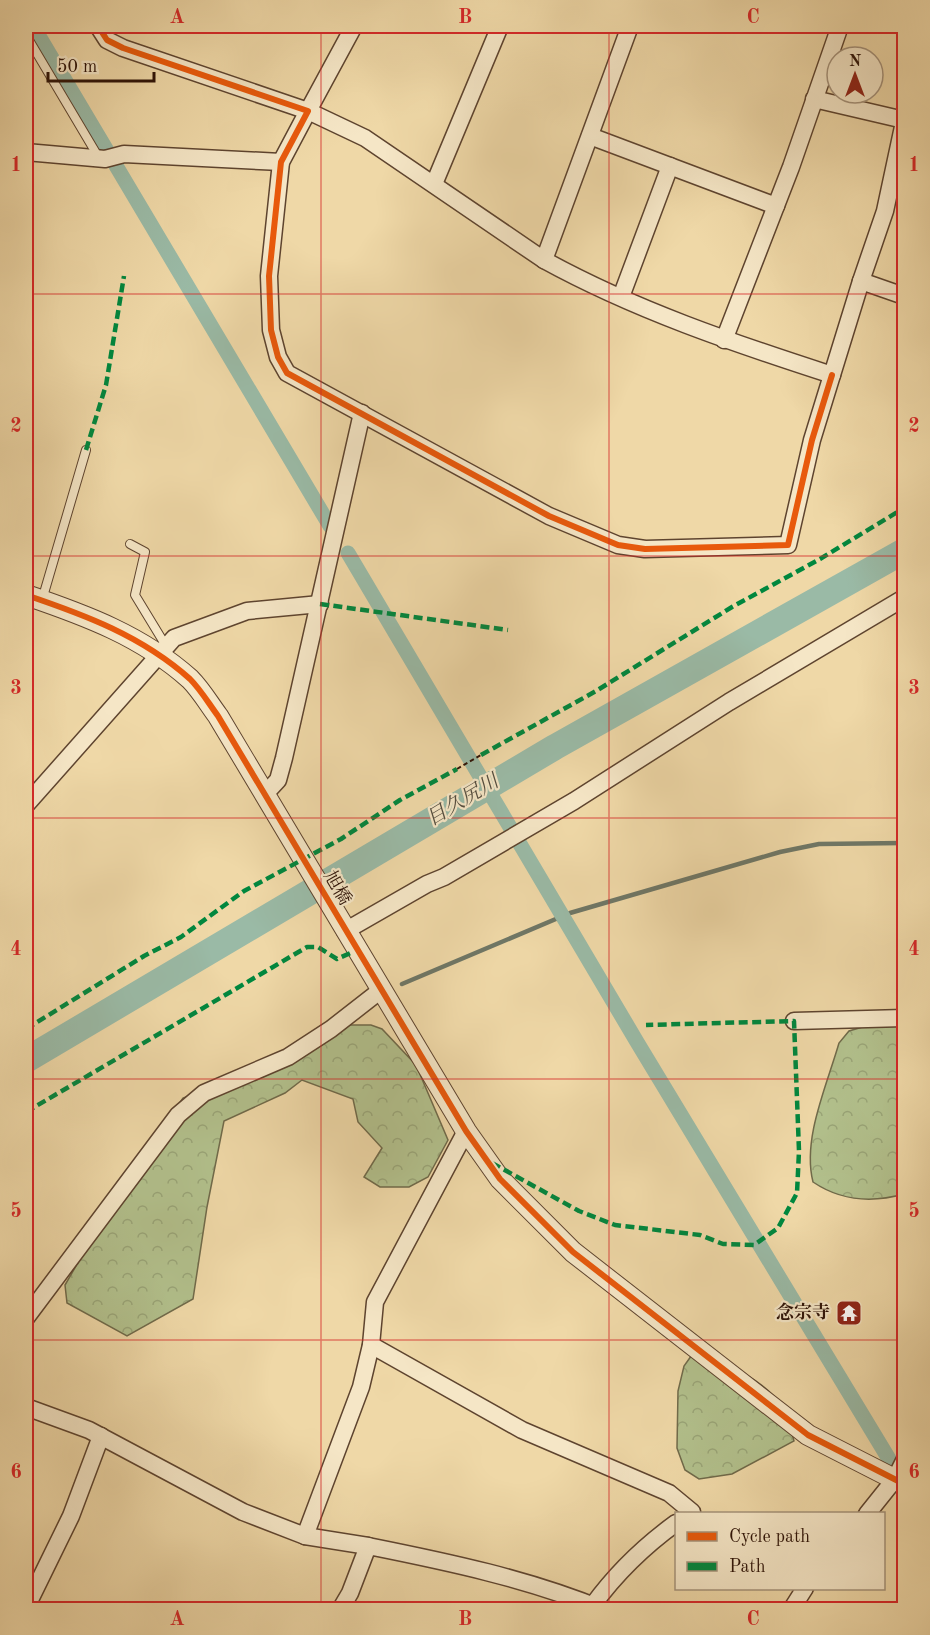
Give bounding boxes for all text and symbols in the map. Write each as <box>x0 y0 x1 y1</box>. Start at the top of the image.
text: A <box>169 8 185 28</box>
text: B <box>458 8 472 28</box>
text: C <box>746 8 760 28</box>
scale bar <box>48 45 154 83</box>
north arrow <box>825 45 885 105</box>
text: N <box>849 54 862 70</box>
text: 50 m <box>57 58 97 76</box>
text: 1 <box>10 156 22 176</box>
text: 1 <box>908 156 920 176</box>
text: 2 <box>10 417 22 437</box>
text: 2 <box>908 417 920 437</box>
text: 3 <box>10 679 22 699</box>
text: 3 <box>908 679 920 699</box>
water label: 目久尻川 <box>423 769 504 830</box>
street label: 旭橋 <box>320 867 356 908</box>
text: 4 <box>10 940 22 960</box>
text: 4 <box>908 940 920 960</box>
text: 5 <box>10 1201 22 1222</box>
text: 5 <box>908 1201 920 1222</box>
temple icon: 念宗寺 <box>834 1298 864 1328</box>
place label: 念宗寺 <box>776 1302 830 1322</box>
text: 6 <box>10 1463 22 1483</box>
text: 6 <box>908 1463 920 1483</box>
legend <box>675 1512 885 1590</box>
text: Cycle path <box>729 1528 810 1546</box>
text: Path <box>729 1558 766 1576</box>
text: A <box>169 1610 185 1630</box>
text: B <box>458 1610 472 1630</box>
text: C <box>746 1610 760 1630</box>

